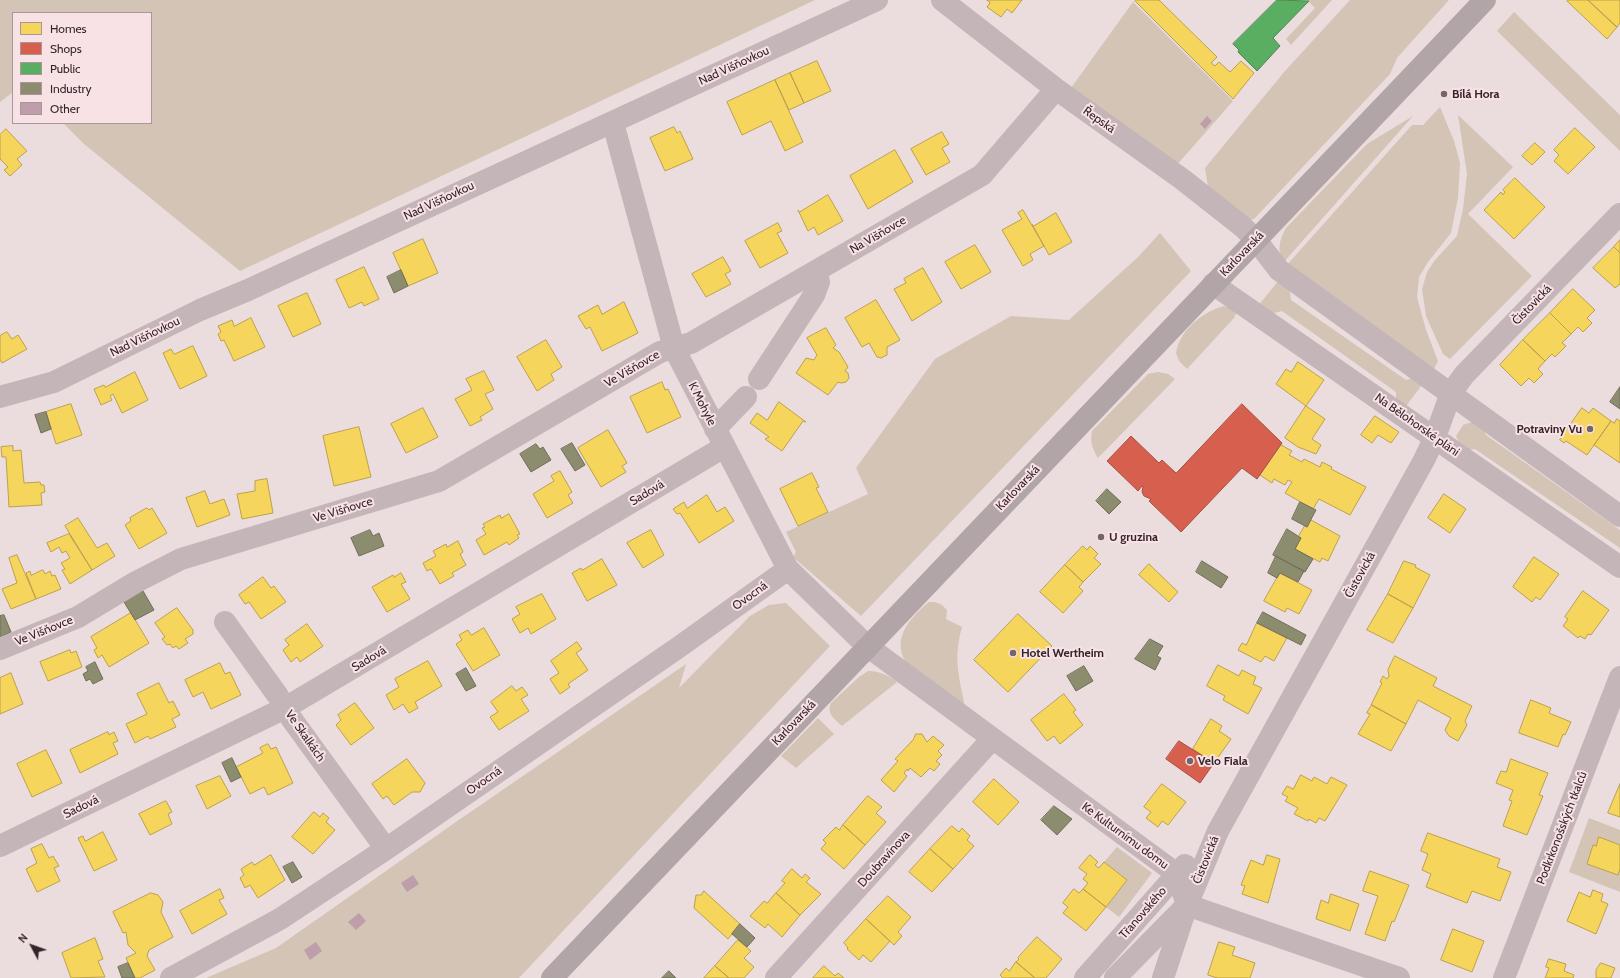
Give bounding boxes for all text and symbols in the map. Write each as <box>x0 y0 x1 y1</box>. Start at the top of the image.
legend <box>12 12 152 124</box>
text: Homes <box>50 21 87 36</box>
text: Shops <box>50 41 82 56</box>
street label: Nad Višňovkou <box>697 43 771 89</box>
text: Public <box>50 61 81 76</box>
text: Industry <box>50 81 91 96</box>
place label: Bílá Hora <box>1452 87 1499 101</box>
marker: Bílá Hora <box>1439 89 1449 99</box>
text: Other <box>50 101 80 116</box>
street label: Řepská <box>1080 104 1118 136</box>
street label: Nad Višňovkou <box>402 178 476 224</box>
street label: Na Višňovce <box>847 213 909 257</box>
street label: Karlovarská <box>1217 228 1267 280</box>
street label: Čistovická <box>1509 282 1555 328</box>
street label: Nad Višňovkou <box>108 314 182 360</box>
street label: Ve Višňovce <box>602 347 662 391</box>
street label: K Mohyle <box>685 380 719 428</box>
street label: Na Bělohorské pláni <box>1372 390 1462 460</box>
place label: Potraviny Vu <box>1516 422 1582 436</box>
marker: Potraviny Vu <box>1585 424 1595 434</box>
street label: Karlovarská <box>993 462 1043 514</box>
street label: Sadová <box>627 477 667 509</box>
street label: Ve Višňovce <box>312 494 374 526</box>
place label: U gruzina <box>1109 530 1158 544</box>
marker: U gruzina <box>1096 532 1106 542</box>
street label: Čistovická <box>1341 549 1379 601</box>
street label: Ovocná <box>730 579 770 613</box>
street label: Ve Višňovce <box>13 613 75 649</box>
street label: Sadová <box>349 643 389 675</box>
place label: Hotel Wertheim <box>1021 646 1104 660</box>
marker: Hotel Wertheim <box>1008 648 1018 658</box>
street label: Karlovarská <box>769 697 819 749</box>
street label: Ve Skalkách <box>282 708 328 764</box>
place label: Velo Fiala <box>1198 754 1248 768</box>
marker: Velo Fiala <box>1185 756 1195 766</box>
street label: Ovocná <box>464 764 504 798</box>
street label: Podkrkonošských tkalců <box>1534 770 1590 886</box>
street label: Sadová <box>61 792 101 822</box>
street label: Ke Kulturnímu domu <box>1079 800 1171 872</box>
street label: Doubravínova <box>855 828 913 890</box>
street label: Čistovická <box>1190 834 1222 886</box>
street label: Třanovského <box>1116 884 1170 942</box>
north arrow <box>12 926 52 966</box>
text: N <box>15 931 31 946</box>

